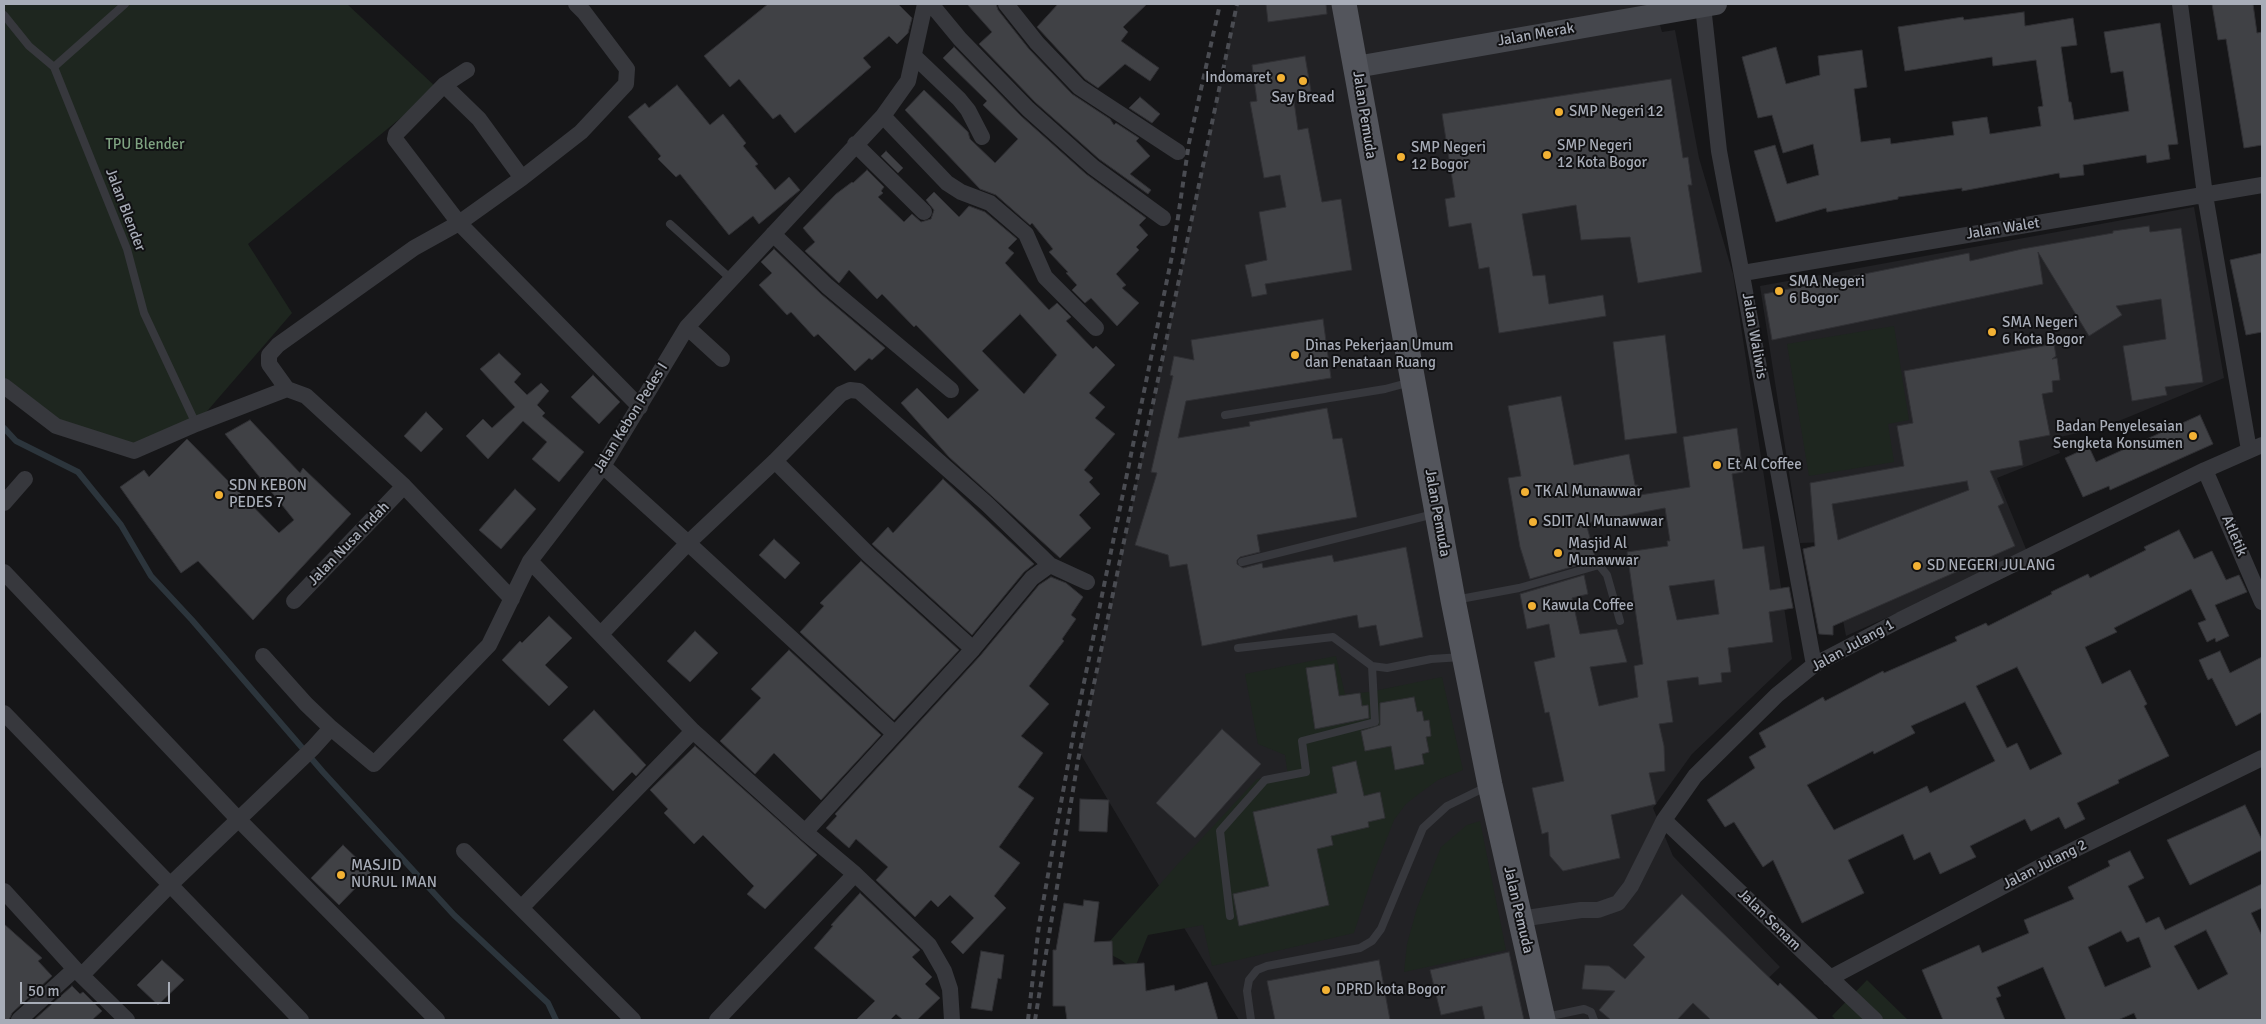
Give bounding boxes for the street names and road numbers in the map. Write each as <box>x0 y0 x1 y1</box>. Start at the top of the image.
street label: Jalan Merak <box>1496 19 1576 51</box>
street label: Jalan Pemuda <box>1348 70 1380 160</box>
street label: Jalan Blender <box>101 166 149 254</box>
street label: Jalan Walet <box>1965 214 2041 244</box>
street label: Jalan Waliwis <box>1738 292 1770 380</box>
street label: Jalan Kebon Pedes I <box>590 360 672 476</box>
street label: Jalan Pemuda <box>1420 468 1454 558</box>
street label: Jalan Nusa Indah <box>304 498 394 590</box>
street label: Atletik <box>2217 513 2251 559</box>
street label: Jalan Julang 1 <box>1808 616 1898 676</box>
street label: Jalan Julang 2 <box>2000 836 2090 894</box>
street label: Jalan Pemuda <box>1499 865 1537 955</box>
street label: Jalan Senam <box>1734 885 1804 955</box>

